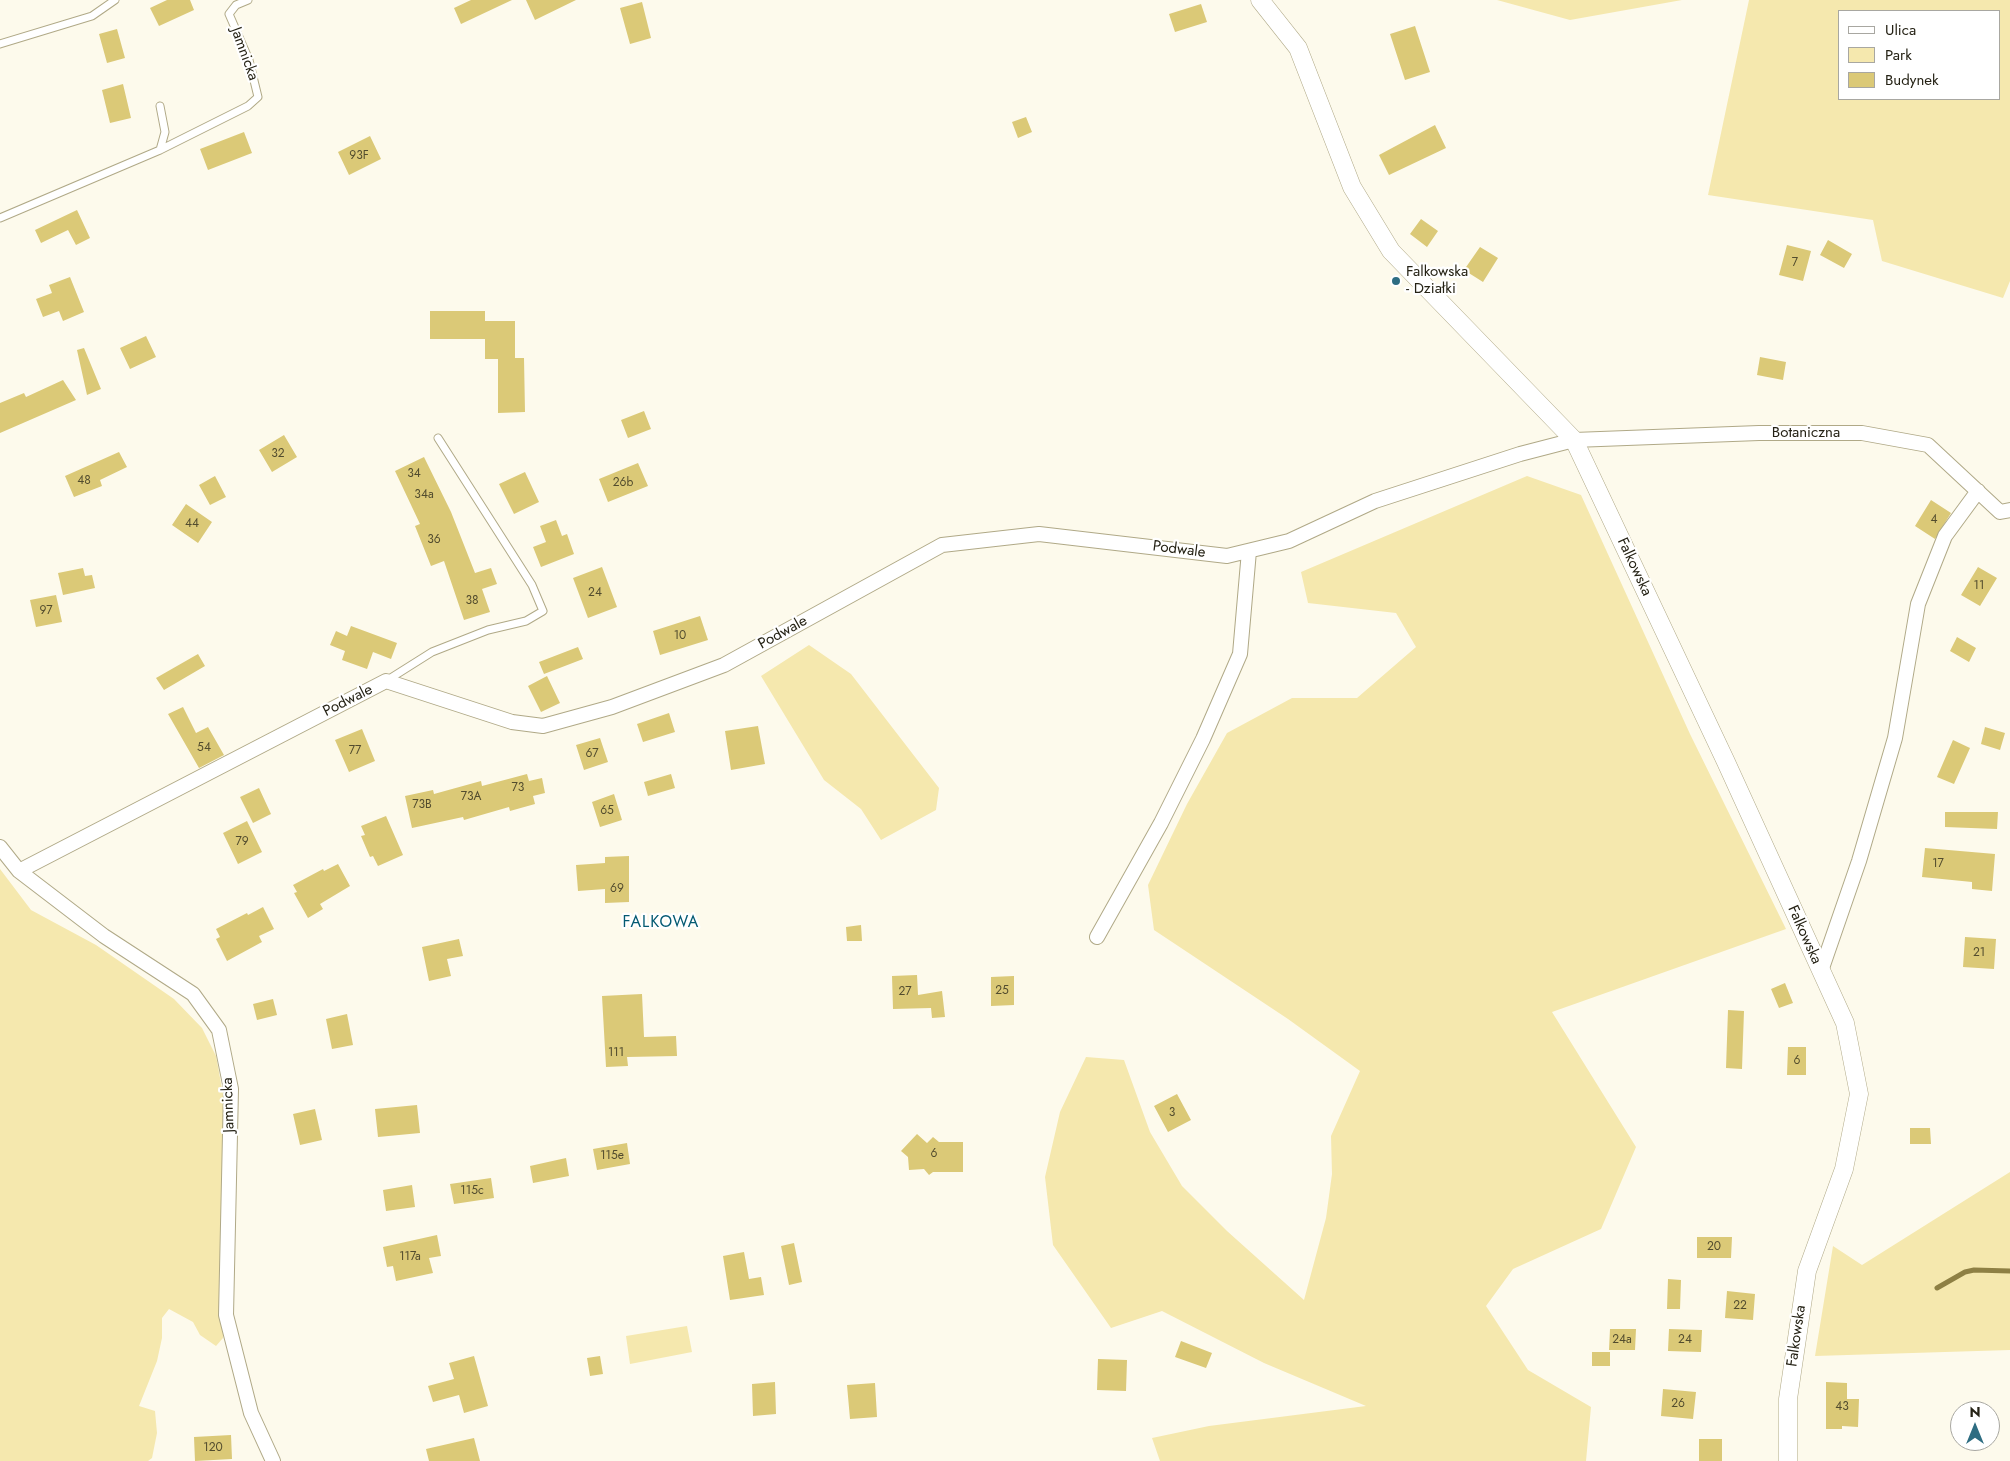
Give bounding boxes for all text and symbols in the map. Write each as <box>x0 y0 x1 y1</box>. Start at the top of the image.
legend <box>1838 10 2000 100</box>
text: Ulica <box>1885 19 1916 41</box>
street label: Jamnicka <box>226 25 262 83</box>
text: Park <box>1885 44 1912 66</box>
text: Budynek <box>1885 69 1939 91</box>
house number: 93F <box>349 149 369 163</box>
house number: 7 <box>1792 256 1798 270</box>
place label: Falkowska - Działki <box>1406 263 1468 298</box>
marker: Falkowska - Działki <box>1390 275 1402 287</box>
street label: Botaniczna <box>1772 424 1840 442</box>
house number: 32 <box>271 447 285 461</box>
house number: 34 <box>407 467 421 481</box>
house number: 48 <box>77 474 91 488</box>
house number: 26b <box>613 476 633 490</box>
house number: 34a <box>414 488 434 502</box>
house number: 4 <box>1931 513 1937 527</box>
house number: 44 <box>185 517 199 531</box>
house number: 36 <box>427 533 441 547</box>
street label: Falkowska <box>1613 535 1655 599</box>
street label: Podwale <box>1152 538 1206 562</box>
house number: 11 <box>1974 579 1984 593</box>
house number: 24 <box>588 586 602 600</box>
house number: 38 <box>465 594 479 608</box>
house number: 97 <box>40 604 52 618</box>
street label: Podwale <box>755 612 811 654</box>
house number: 10 <box>674 629 686 643</box>
street label: Podwale <box>320 681 376 721</box>
house number: 54 <box>197 741 211 755</box>
house number: 77 <box>349 744 361 758</box>
house number: 67 <box>585 747 599 761</box>
house number: 73 <box>512 781 524 795</box>
house number: 73A <box>461 790 481 804</box>
house number: 73B <box>412 798 432 812</box>
house number: 65 <box>600 804 614 818</box>
house number: 79 <box>235 835 249 849</box>
house number: 17 <box>1932 857 1944 871</box>
house number: 69 <box>610 882 624 896</box>
street label: Falkowska <box>1783 903 1825 967</box>
district label: FALKOWA <box>622 913 700 933</box>
house number: 21 <box>1973 946 1985 960</box>
house number: 25 <box>995 984 1009 998</box>
house number: 27 <box>898 985 912 999</box>
house number: 111 <box>608 1046 624 1060</box>
house number: 6 <box>1794 1054 1800 1068</box>
street label: Jamnicka <box>219 1077 239 1133</box>
house number: 3 <box>1169 1106 1175 1120</box>
house number: 6 <box>931 1147 937 1161</box>
house number: 115e <box>600 1149 624 1163</box>
house number: 115c <box>460 1184 484 1198</box>
house number: 20 <box>1707 1240 1721 1254</box>
house number: 117a <box>399 1250 421 1264</box>
house number: 22 <box>1733 1299 1747 1313</box>
street label: Falkowska <box>1784 1304 1810 1368</box>
house number: 24a <box>1612 1333 1632 1347</box>
house number: 24 <box>1678 1333 1692 1347</box>
house number: 26 <box>1671 1397 1685 1411</box>
house number: 43 <box>1835 1400 1849 1414</box>
north arrow <box>1950 1401 2000 1451</box>
text: N <box>1969 1402 1981 1422</box>
house number: 120 <box>203 1441 223 1455</box>

